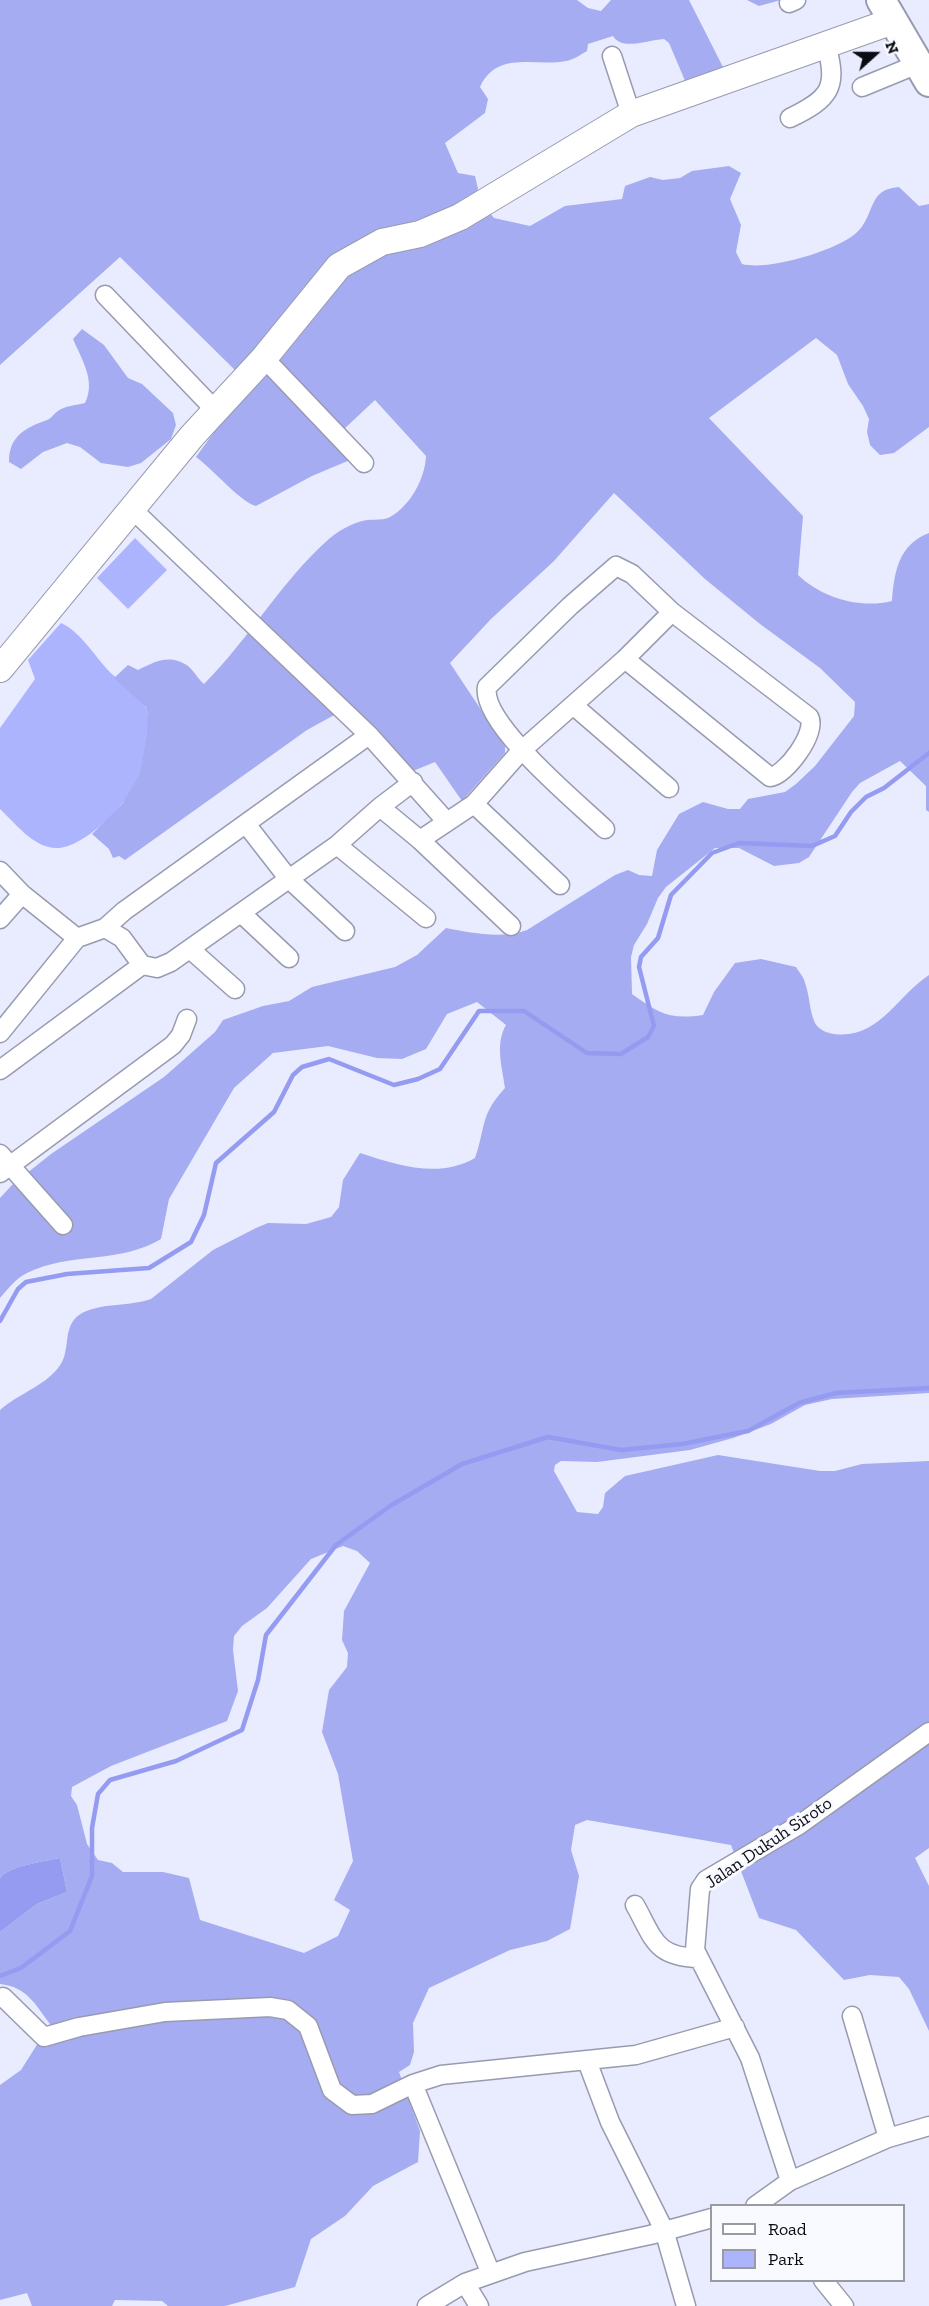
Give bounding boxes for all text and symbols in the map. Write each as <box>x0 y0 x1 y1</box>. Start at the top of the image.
north arrow <box>845 24 905 84</box>
text: N <box>881 38 903 56</box>
street label: Jalan Dukuh Siroto <box>702 1793 836 1893</box>
legend <box>710 2204 905 2282</box>
text: Road <box>768 2218 807 2240</box>
text: Park <box>768 2248 804 2270</box>

